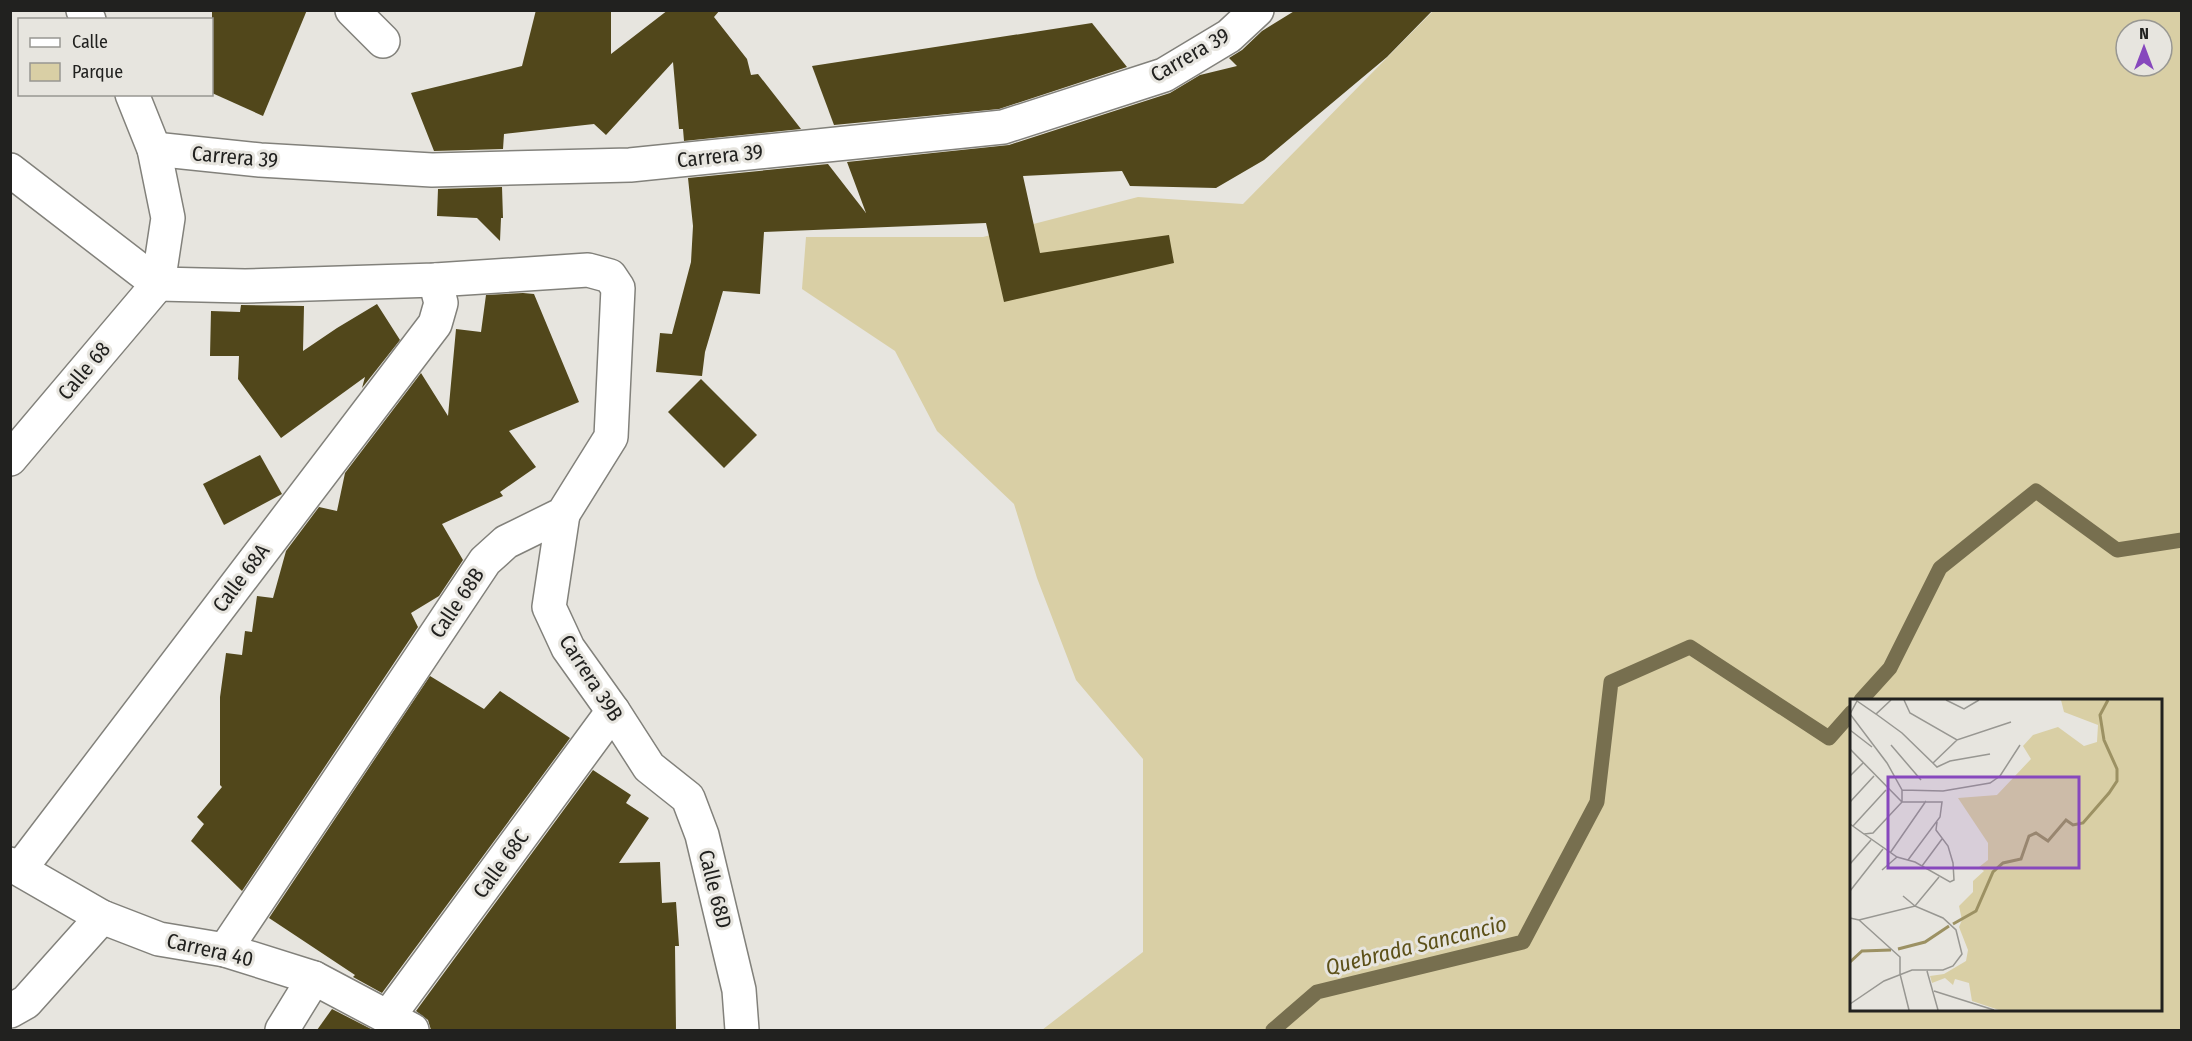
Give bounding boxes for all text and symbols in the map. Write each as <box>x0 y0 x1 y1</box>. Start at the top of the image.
legend <box>18 18 213 96</box>
north arrow <box>2114 18 2174 78</box>
street label: Carrera 39 <box>1146 22 1234 88</box>
text: N <box>2139 24 2149 43</box>
text: Calle <box>72 31 108 53</box>
text: Parque <box>72 61 123 83</box>
street label: Carrera 39 <box>676 139 764 173</box>
street label: Carrera 39 <box>191 140 279 174</box>
street label: Calle 68 <box>52 337 116 405</box>
street label: Calle 68A <box>207 539 275 617</box>
street label: Calle 68B <box>424 563 490 643</box>
street label: Carrera 39B <box>553 630 629 726</box>
inset map <box>1850 699 2162 1011</box>
street label: Calle 68C <box>467 824 535 903</box>
street label: Calle 68D <box>693 847 737 931</box>
water label: Quebrada Sancancio <box>1323 910 1510 981</box>
street label: Carrera 40 <box>164 927 256 973</box>

